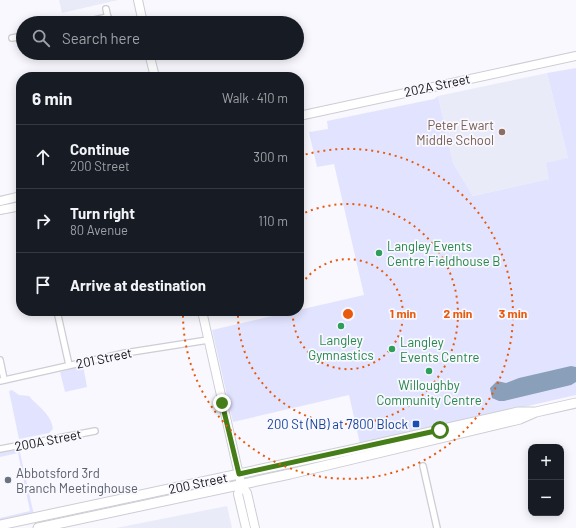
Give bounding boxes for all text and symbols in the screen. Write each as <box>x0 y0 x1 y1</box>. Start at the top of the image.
search box <box>16 16 304 60</box>
icon: search <box>30 27 52 49</box>
text: Search here <box>62 29 140 47</box>
street label: 202A Street <box>402 70 472 100</box>
text: 6 min <box>32 88 72 108</box>
text: Walk · 410 m <box>222 90 288 106</box>
place label: Peter Ewart Middle School <box>416 117 494 148</box>
marker: Peter Ewart Middle School <box>497 127 507 137</box>
text: Continue <box>70 140 130 158</box>
icon: ahead <box>32 146 54 168</box>
text: 300 m <box>253 149 288 165</box>
text: 200 Street <box>70 158 130 174</box>
text: Turn right <box>70 204 135 222</box>
icon: right <box>32 210 54 232</box>
text: 110 m <box>258 213 288 229</box>
text: 80 Avenue <box>70 222 128 238</box>
place label: Langley Events Centre Fieldhouse B <box>387 238 500 269</box>
marker: Langley Events Centre Fieldhouse B <box>374 248 384 258</box>
icon: arrive <box>32 274 54 296</box>
text: Arrive at destination <box>70 276 206 294</box>
text: 1 min <box>390 306 416 320</box>
text: 2 min <box>444 306 472 320</box>
text: 3 min <box>499 306 527 320</box>
centre of rings <box>341 307 355 321</box>
marker: Langley Gymnastics <box>336 321 346 331</box>
place label: Langley Gymnastics <box>308 332 374 363</box>
place label: Langley Events Centre <box>400 334 480 365</box>
street label: 201 Street <box>75 344 133 372</box>
marker: Langley Events Centre <box>387 344 397 354</box>
marker: Willoughby Community Centre <box>424 366 434 376</box>
place label: Willoughby Community Centre <box>376 377 482 408</box>
route end <box>213 394 231 412</box>
place label: 200 St (NB) at 7800 Block <box>267 416 408 432</box>
marker: 200 St (NB) at 7800 Block <box>411 419 421 429</box>
route start <box>431 421 449 439</box>
street label: 200A Street <box>13 426 83 454</box>
map controls <box>528 444 564 516</box>
button: + <box>528 444 564 480</box>
place label: Abbotsford 3rd Branch Meetinghouse <box>16 465 138 496</box>
street label: 200 Street <box>167 469 229 497</box>
marker: Abbotsford 3rd Branch Meetinghouse <box>3 475 13 485</box>
button: − <box>528 480 564 516</box>

